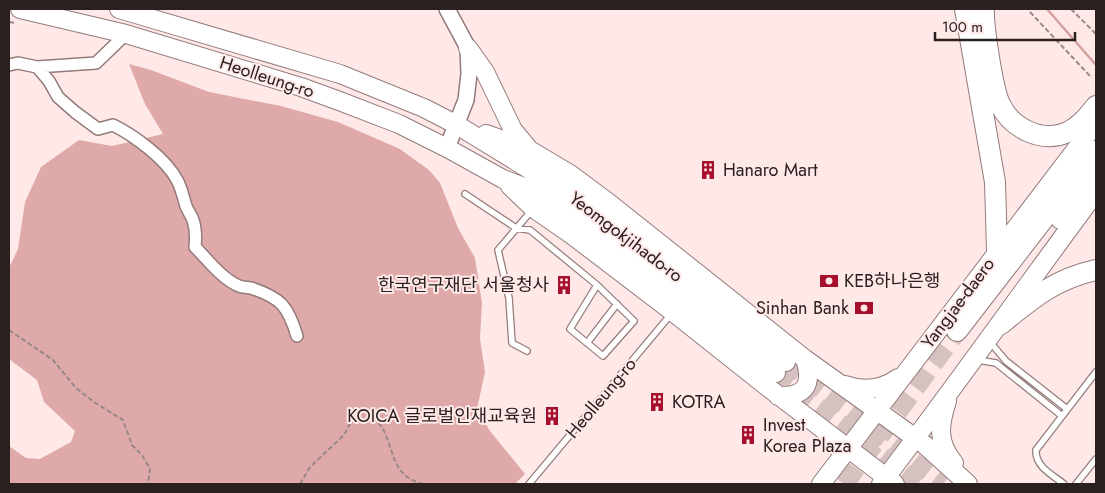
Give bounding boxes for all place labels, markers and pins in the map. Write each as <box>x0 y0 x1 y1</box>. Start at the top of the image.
place label: Hanaro Mart <box>723 157 818 183</box>
building icon: Hanaro Mart <box>697 159 719 181</box>
place label: KEB하나은행 <box>844 268 940 294</box>
bank icon: KEB하나은행 <box>818 270 840 292</box>
place label: 한국연구재단 서울청사 <box>378 272 549 298</box>
building icon: 한국연구재단 서울청사 <box>553 274 575 296</box>
place label: Sinhan Bank <box>756 295 849 321</box>
bank icon: Sinhan Bank <box>853 297 875 319</box>
place label: KOTRA <box>672 389 725 415</box>
building icon: KOTRA <box>646 391 668 413</box>
place label: KOICA 글로벌인재교육원 <box>347 403 537 429</box>
building icon: KOICA 글로벌인재교육원 <box>541 405 563 427</box>
place label: Invest Korea Plaza <box>763 412 851 459</box>
building icon: Invest Korea Plaza <box>737 424 759 446</box>

